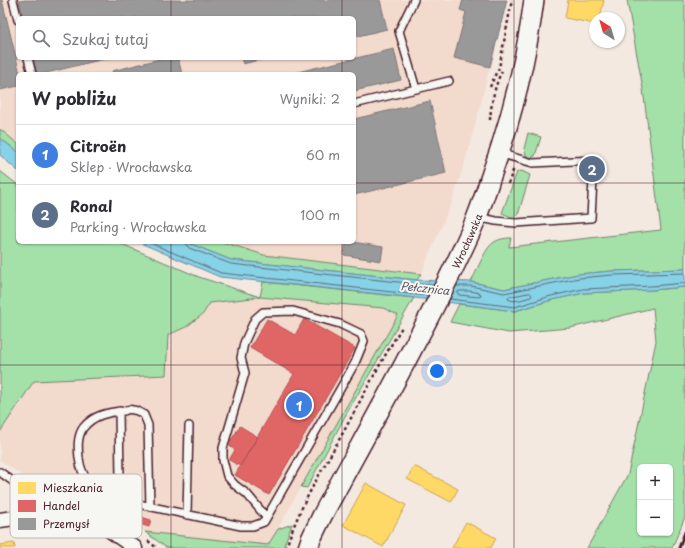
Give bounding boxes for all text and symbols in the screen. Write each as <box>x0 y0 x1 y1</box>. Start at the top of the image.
north arrow <box>589 12 625 48</box>
search box <box>16 16 356 60</box>
icon: search <box>30 27 52 49</box>
text: Szukaj tutaj <box>62 27 149 50</box>
text: W pobliżu <box>32 85 117 111</box>
text: Wyniki: 2 <box>280 89 340 108</box>
text: Citroën <box>70 134 126 157</box>
text: 1 <box>42 145 48 164</box>
text: 60 m <box>306 145 340 164</box>
pin: 2 <box>579 154 605 184</box>
text: Sklep · Wrocławska <box>70 157 192 176</box>
text: Ronal <box>70 194 112 217</box>
text: 2 <box>40 205 50 224</box>
text: 100 m <box>300 205 340 224</box>
street label: Wrocławska <box>447 210 485 270</box>
text: Parking · Wrocławska <box>70 217 206 236</box>
water label: Pełcznica <box>400 277 451 299</box>
your location <box>427 361 447 381</box>
pin: 1 <box>286 390 312 420</box>
map controls <box>637 464 673 536</box>
button: + <box>637 464 673 500</box>
legend <box>10 474 142 538</box>
text: Mieszkania <box>43 479 103 496</box>
text: Handel <box>43 497 80 514</box>
button: − <box>637 500 673 536</box>
text: Przemysł <box>43 515 90 532</box>

